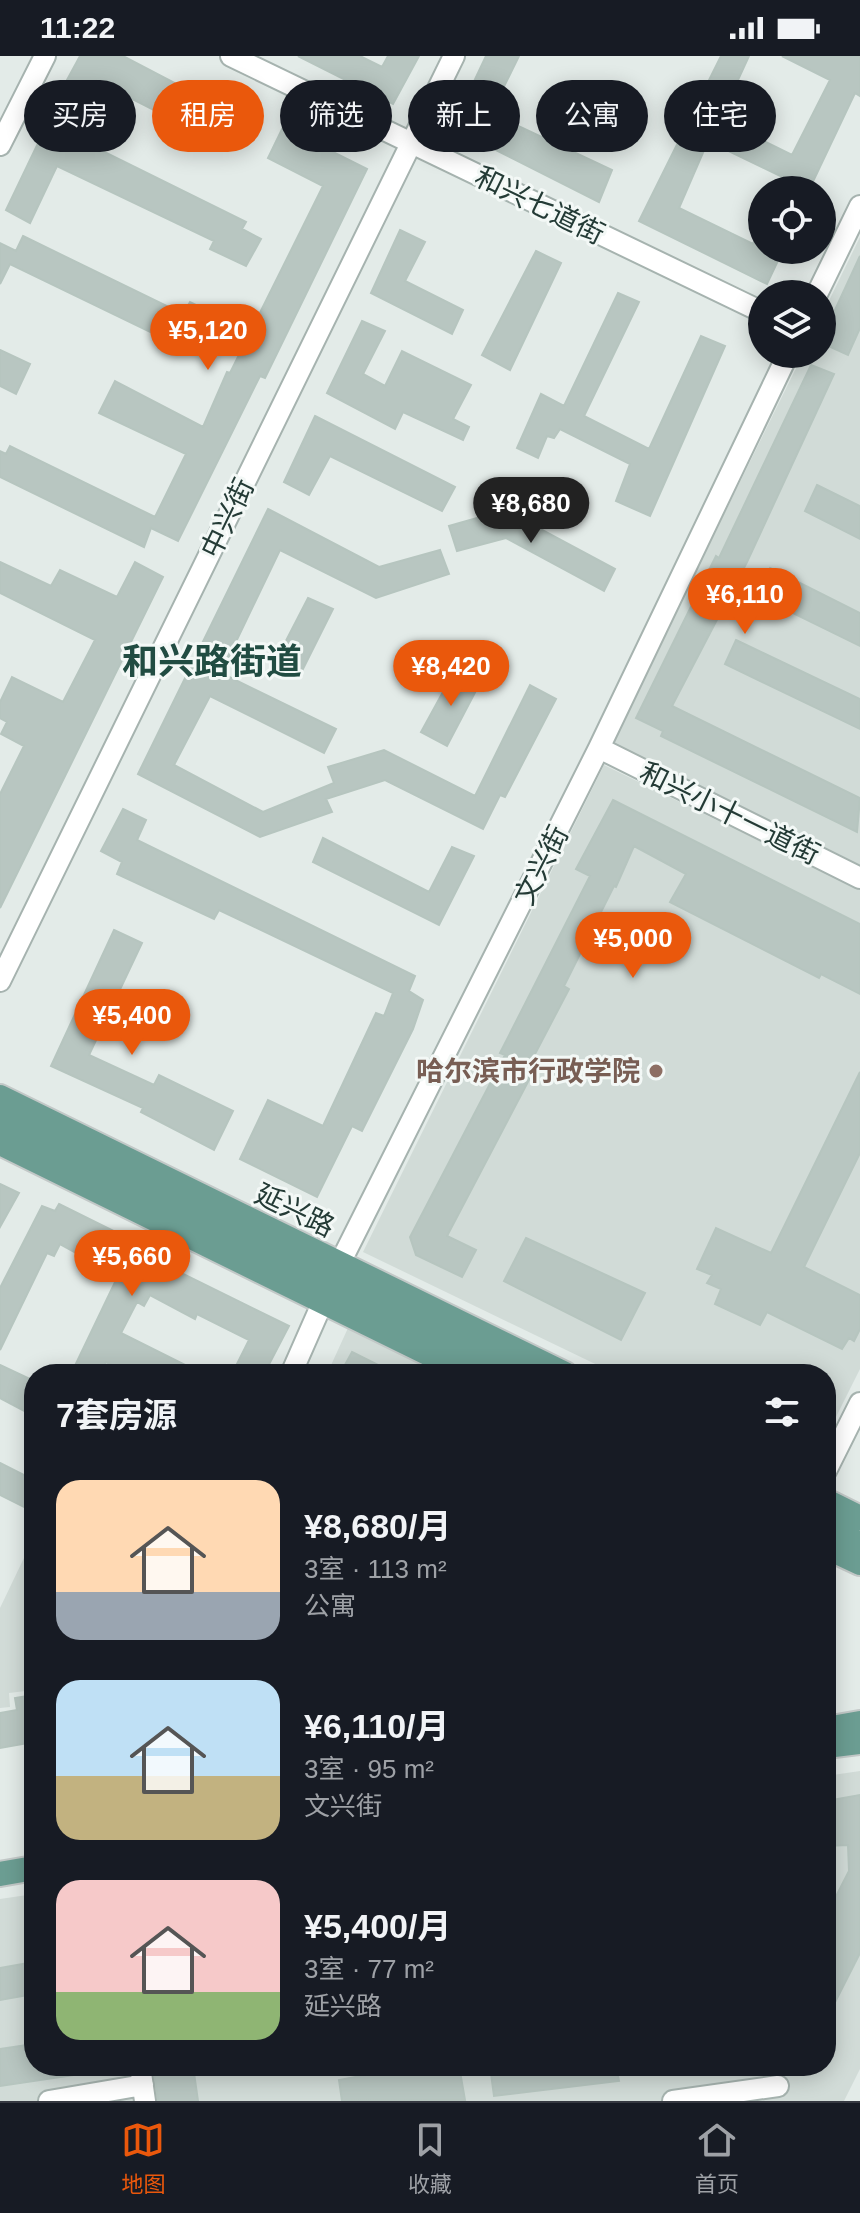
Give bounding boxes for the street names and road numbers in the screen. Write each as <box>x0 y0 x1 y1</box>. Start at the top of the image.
street label: 和兴七道街 <box>470 161 609 250</box>
street label: 中兴街 <box>195 474 260 563</box>
street label: 和兴小十一道街 <box>635 757 825 870</box>
street label: 文兴街 <box>509 821 574 910</box>
street label: 延兴路 <box>250 1178 339 1243</box>

